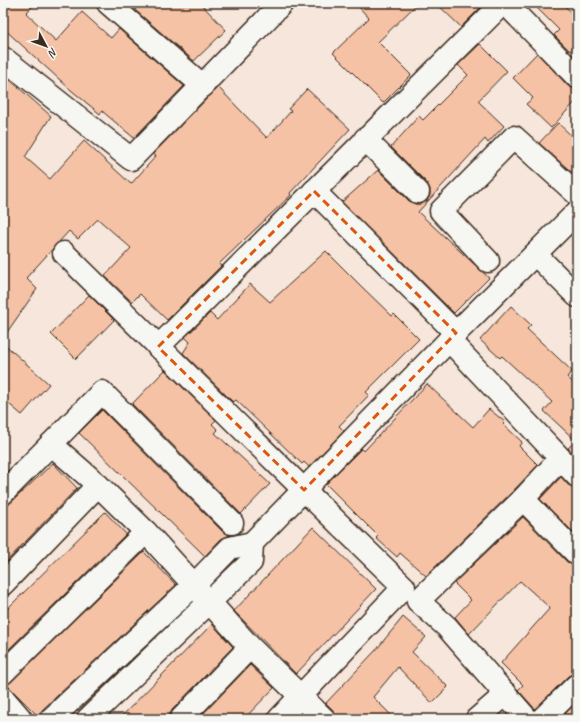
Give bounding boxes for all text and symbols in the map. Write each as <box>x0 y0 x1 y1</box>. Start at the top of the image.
north arrow <box>26 26 66 66</box>
text: N <box>45 45 61 61</box>

